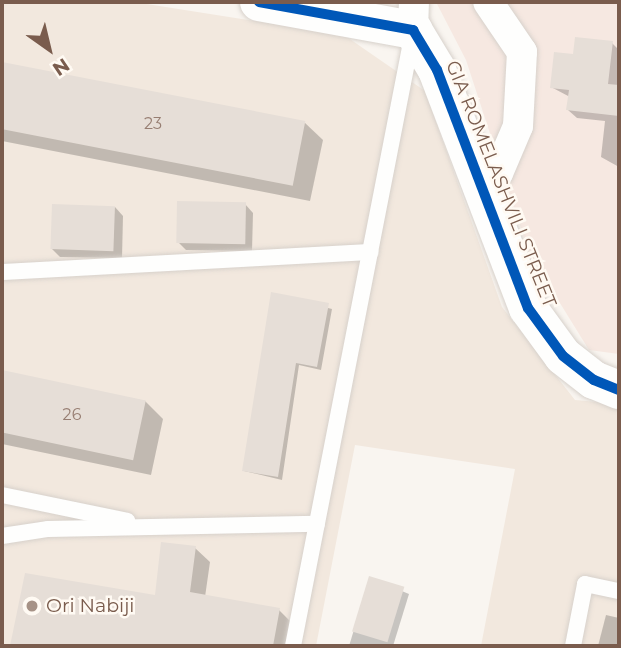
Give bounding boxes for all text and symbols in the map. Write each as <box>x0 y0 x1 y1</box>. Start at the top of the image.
north arrow <box>14 14 84 84</box>
text: N <box>48 53 74 81</box>
street label: GIA ROMELASHVILI STREET <box>441 57 561 311</box>
house number: 23 <box>144 114 162 134</box>
house number: 26 <box>63 405 81 425</box>
place label: Ori Nabiji <box>46 595 134 617</box>
marker: Ori Nabiji <box>24 598 40 614</box>

